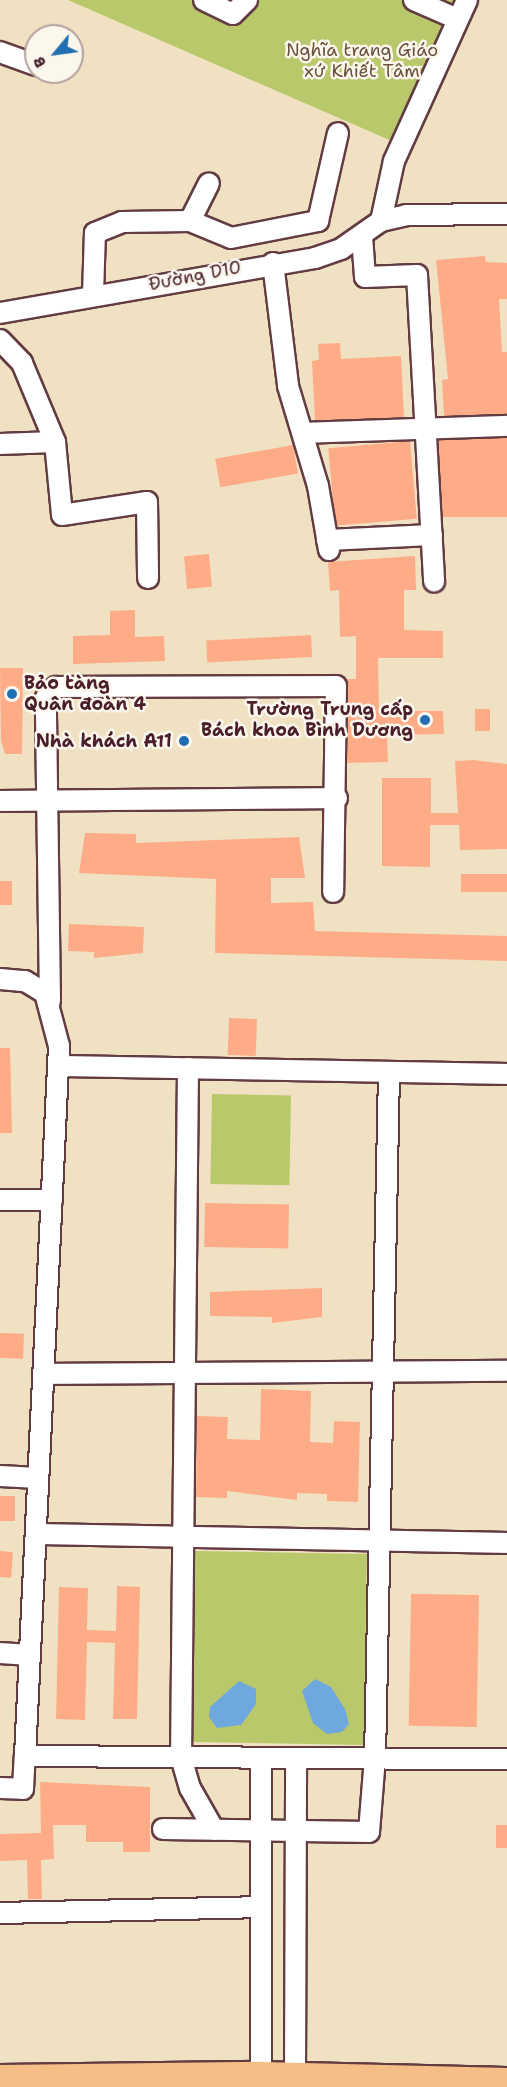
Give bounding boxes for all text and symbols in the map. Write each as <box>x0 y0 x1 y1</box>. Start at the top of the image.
north arrow <box>24 24 84 84</box>
park label: Nghĩa trang Giáo xứ Khiết Tâm <box>286 40 438 82</box>
text: B <box>28 53 51 71</box>
street label: Đường D10 <box>147 256 243 296</box>
place label: Bảo tàng Quân đoàn 4 <box>24 673 146 716</box>
marker: Bảo tàng Quân đoàn 4 <box>5 687 19 701</box>
place label: Trường Trung cấp Bách khoa Bình Dương <box>201 699 413 742</box>
marker: Trường Trung cấp Bách khoa Bình Dương <box>418 713 432 727</box>
place label: Nhà khách A11 <box>36 730 172 752</box>
marker: Nhà khách A11 <box>177 734 191 748</box>

